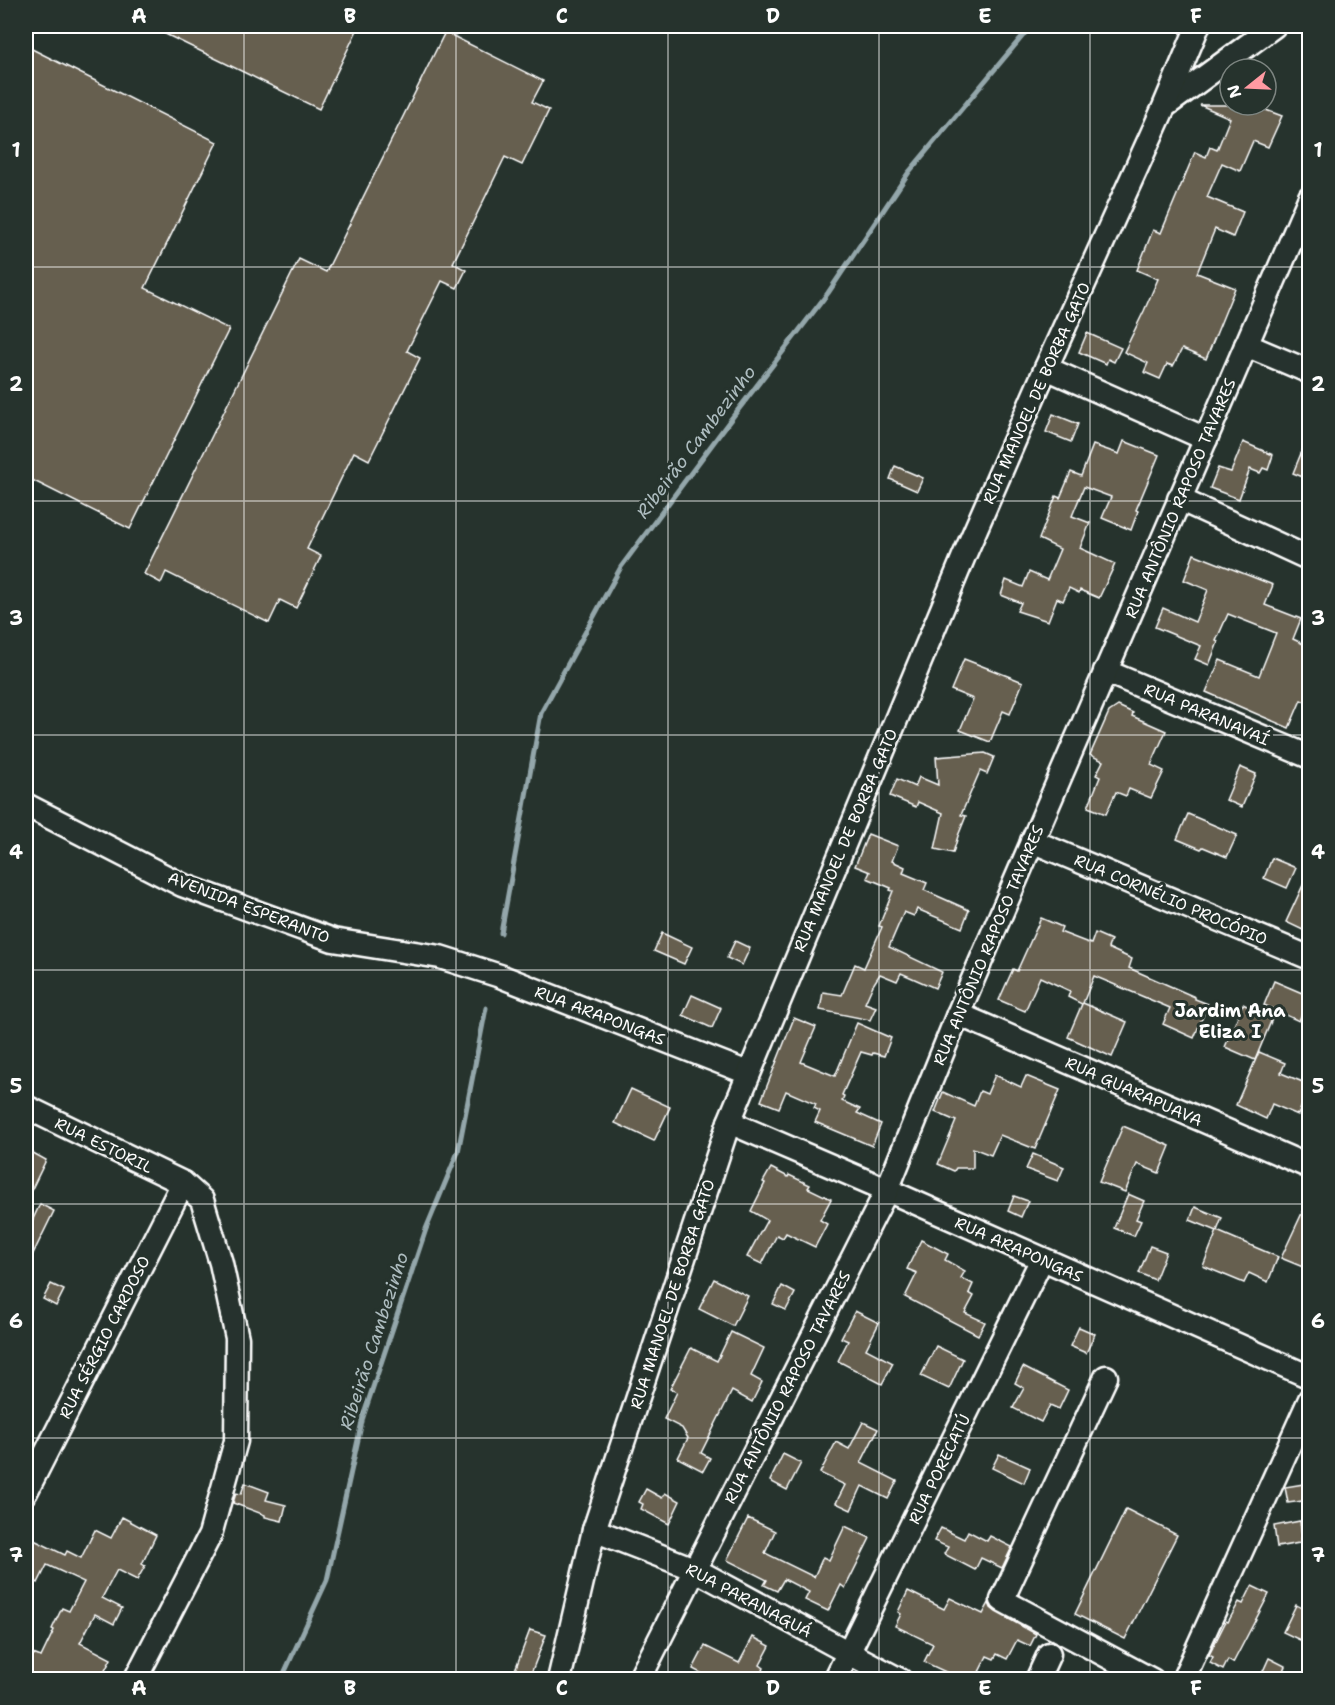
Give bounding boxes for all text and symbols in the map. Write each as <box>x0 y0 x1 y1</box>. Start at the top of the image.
text: A <box>131 3 147 29</box>
text: B <box>344 3 356 29</box>
text: C <box>556 3 568 29</box>
text: D <box>766 3 780 29</box>
text: E <box>978 3 992 29</box>
text: F <box>1190 3 1202 29</box>
north arrow <box>1218 57 1278 117</box>
text: N <box>1222 82 1246 101</box>
text: 1 <box>11 137 21 163</box>
text: 1 <box>1313 137 1323 163</box>
street label: RUA MANOEL DE BORBA GATO <box>978 279 1095 507</box>
water label: Ribeirão Cambezinho <box>631 361 761 523</box>
text: 2 <box>9 371 23 397</box>
text: 2 <box>1311 371 1325 397</box>
street label: RUA ANTÔNIO RAPOSO TAVARES <box>1120 375 1241 621</box>
text: 3 <box>9 605 23 631</box>
text: 3 <box>1311 605 1325 631</box>
street label: RUA PARANAVAÍ <box>1141 679 1273 750</box>
street label: RUA MANOEL DE BORBA GATO <box>789 725 902 955</box>
street label: RUA ANTÔNIO RAPOSO TAVARES <box>928 822 1049 1068</box>
text: 4 <box>9 839 23 865</box>
text: 4 <box>1311 839 1325 865</box>
street label: RUA CORNÉLIO PROCÓPIO <box>1071 849 1271 950</box>
street label: AVENIDA ESPERANTO <box>165 867 333 948</box>
street label: RUA ARAPONGAS <box>532 981 668 1050</box>
district label: Jardim Ana Eliza I <box>1175 999 1286 1044</box>
street label: RUA GUARAPUAVA <box>1062 1052 1206 1131</box>
text: 5 <box>10 1073 22 1099</box>
text: 5 <box>1312 1073 1324 1099</box>
street label: RUA ESTORIL <box>51 1113 156 1178</box>
street label: RUA MANOEL DE BORBA GATO <box>625 1176 720 1412</box>
street label: RUA ARAPONGAS <box>952 1212 1086 1287</box>
water label: Ribeirão Cambezinho <box>334 1249 414 1433</box>
street label: RUA SÉRGIO CARDOSO <box>54 1252 155 1422</box>
street label: RUA ANTÔNIO RAPOSO TAVARES <box>719 1267 856 1507</box>
text: 6 <box>9 1308 23 1334</box>
text: 6 <box>1311 1308 1325 1334</box>
street label: RUA PORECATÚ <box>904 1411 975 1528</box>
text: 7 <box>9 1542 23 1568</box>
text: 7 <box>1311 1542 1325 1568</box>
street label: RUA PARANAGUÁ <box>682 1558 815 1642</box>
text: A <box>131 1675 147 1701</box>
text: B <box>344 1675 356 1701</box>
text: C <box>556 1675 568 1701</box>
text: D <box>766 1675 780 1701</box>
text: E <box>978 1675 992 1701</box>
text: F <box>1190 1675 1202 1701</box>

